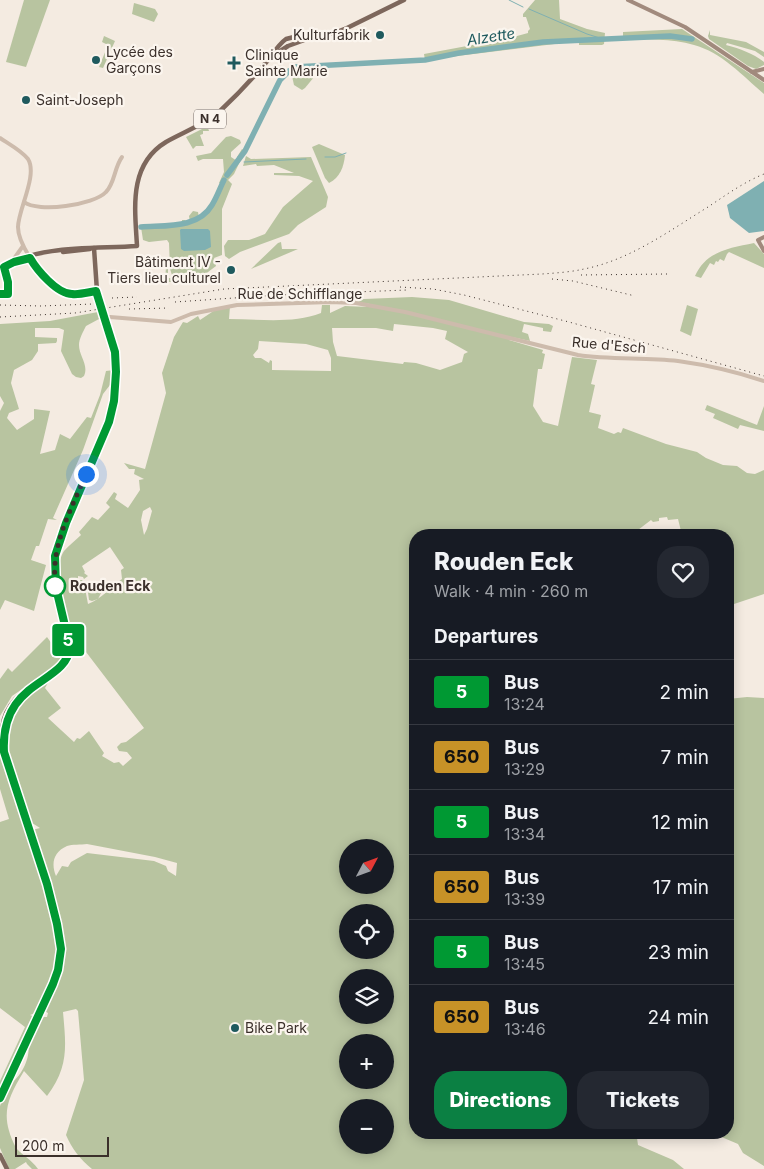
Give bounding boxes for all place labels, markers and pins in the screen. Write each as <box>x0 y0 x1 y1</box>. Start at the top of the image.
place label: Kulturfabrik <box>293 26 370 43</box>
marker: Kulturfabrik <box>374 29 386 41</box>
place label: Lycée des Garçons <box>106 43 173 76</box>
place label: Clinique Sainte Marie <box>245 46 328 79</box>
marker: Lycée des Garçons <box>90 54 102 66</box>
marker: Clinique Sainte Marie <box>227 56 241 70</box>
place label: Saint-Joseph <box>36 91 123 108</box>
marker: Saint-Joseph <box>20 94 32 106</box>
place label: Bâtiment IV - Tiers lieu culturel <box>107 253 221 286</box>
marker: Bâtiment IV - Tiers lieu culturel <box>225 264 237 276</box>
marker: Rouden Eck <box>44 575 66 597</box>
place label: Rouden Eck <box>70 577 151 594</box>
place label: Bike Park <box>245 1019 307 1036</box>
marker: Bike Park <box>229 1022 241 1034</box>

